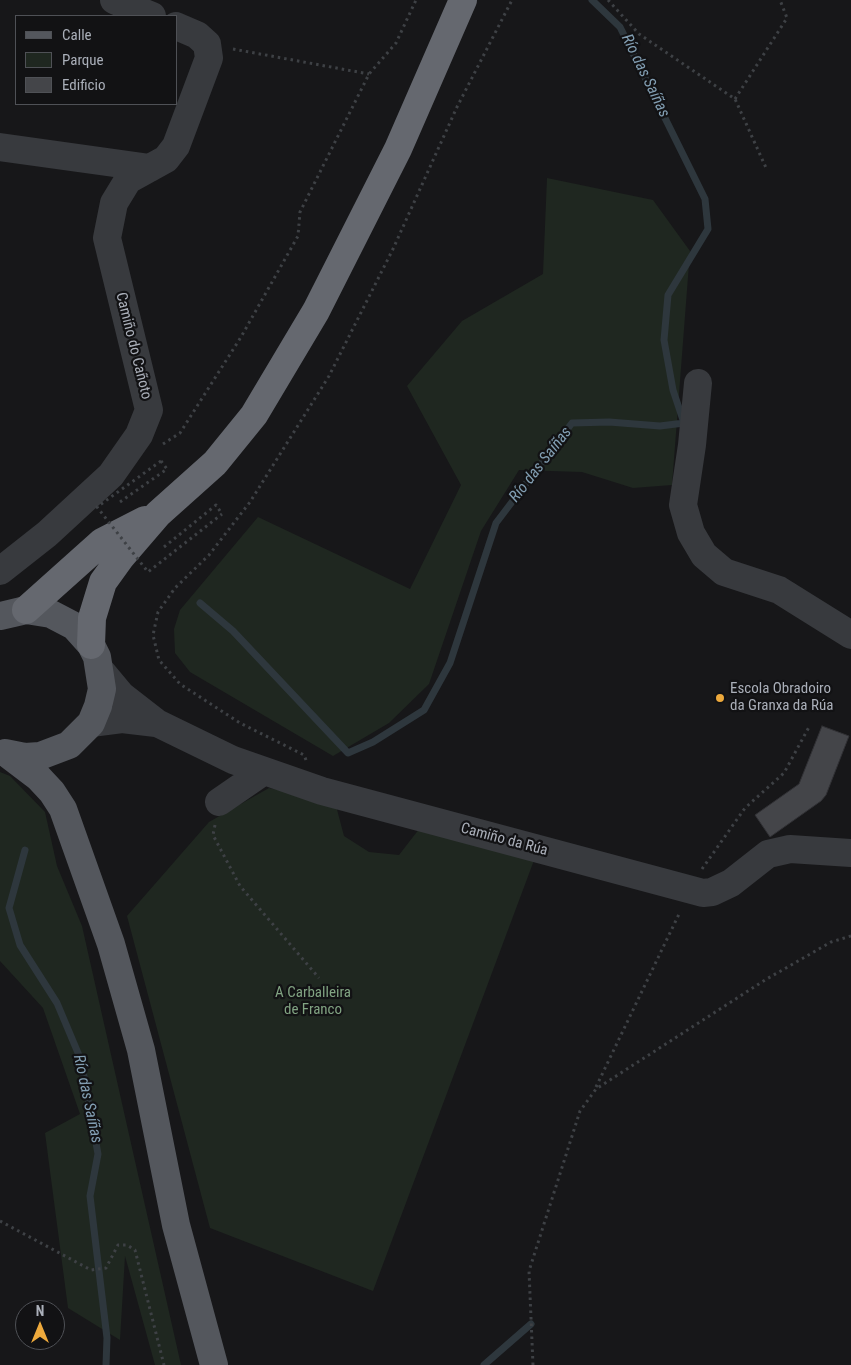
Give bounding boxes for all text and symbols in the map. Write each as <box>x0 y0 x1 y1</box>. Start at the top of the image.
legend <box>15 15 178 105</box>
text: Calle <box>62 26 92 44</box>
water label: Río das Saíñas <box>617 31 673 121</box>
text: Parque <box>62 51 104 69</box>
text: Edificio <box>62 76 105 94</box>
street label: Camiño do Cañoto <box>111 291 155 401</box>
water label: Río das Saíñas <box>506 423 576 507</box>
place label: Escola Obradoiro da Granxa da Rúa <box>730 680 833 715</box>
marker: Escola Obradoiro da Granxa da Rúa <box>714 692 726 704</box>
street label: Camiño da Rúa <box>459 820 549 860</box>
park label: A Carballeira de Franco <box>275 984 351 1019</box>
water label: Río das Saíñas <box>68 1053 106 1145</box>
north arrow <box>15 1300 65 1350</box>
text: N <box>36 1303 44 1319</box>

